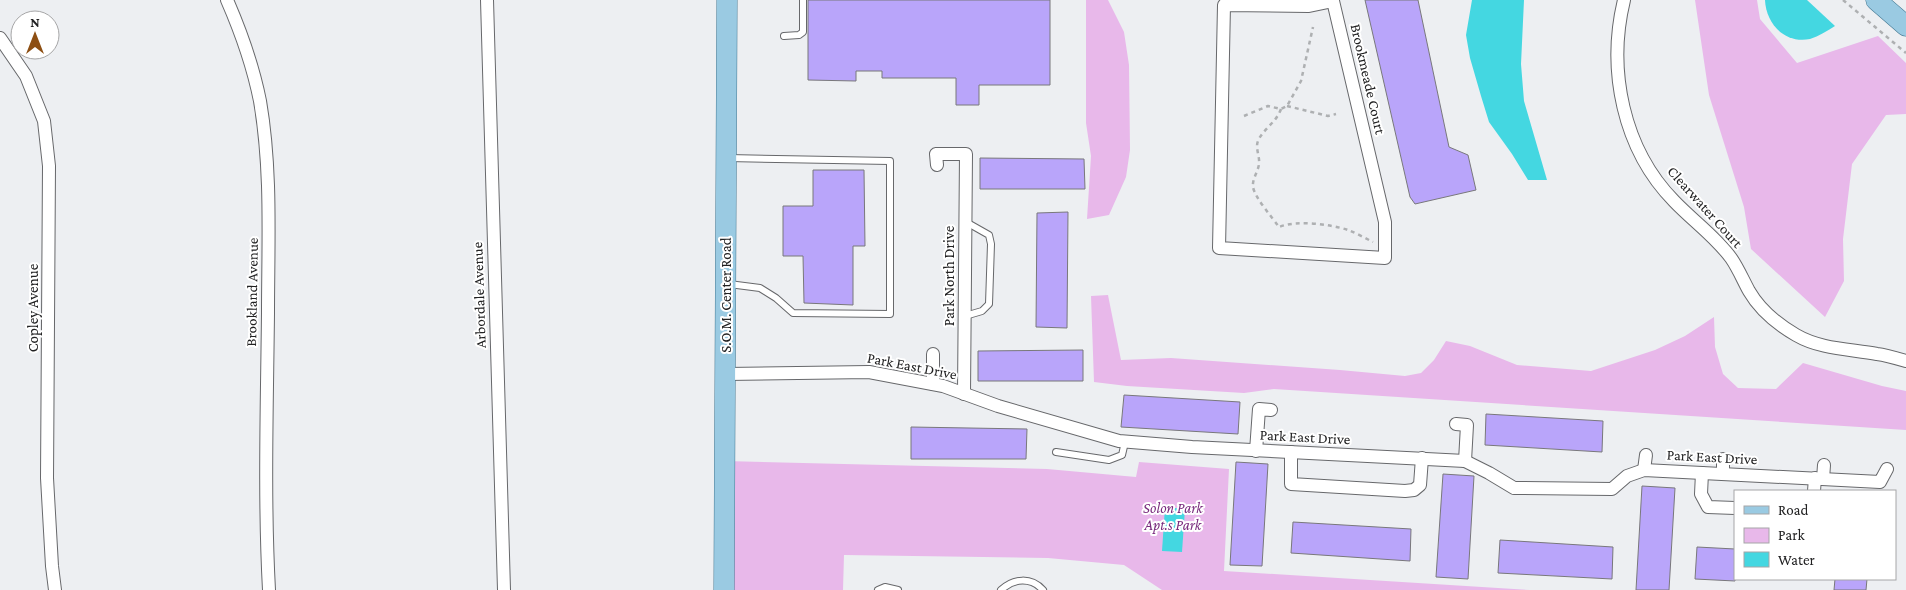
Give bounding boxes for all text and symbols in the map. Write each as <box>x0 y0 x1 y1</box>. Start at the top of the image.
north arrow <box>10 10 60 60</box>
text: N <box>30 14 40 30</box>
street label: Brookmeade Court <box>1348 22 1389 137</box>
street label: Clearwater Court <box>1664 163 1746 252</box>
street label: Park North Drive <box>941 225 957 326</box>
street label: Brookland Avenue <box>243 237 261 347</box>
street label: S.O.M. Center Road <box>718 237 734 353</box>
street label: Arbordale Avenue <box>469 241 489 348</box>
street label: Copley Avenue <box>25 263 42 352</box>
street label: Park East Drive <box>866 349 959 383</box>
street label: Park East Drive <box>1259 427 1351 447</box>
street label: Park East Drive <box>1666 447 1758 467</box>
legend <box>1734 490 1896 580</box>
park label: Solon Park Apt.s Park <box>1143 500 1204 534</box>
text: Road <box>1778 502 1809 518</box>
text: Park <box>1778 527 1805 543</box>
text: Water <box>1778 552 1815 568</box>

